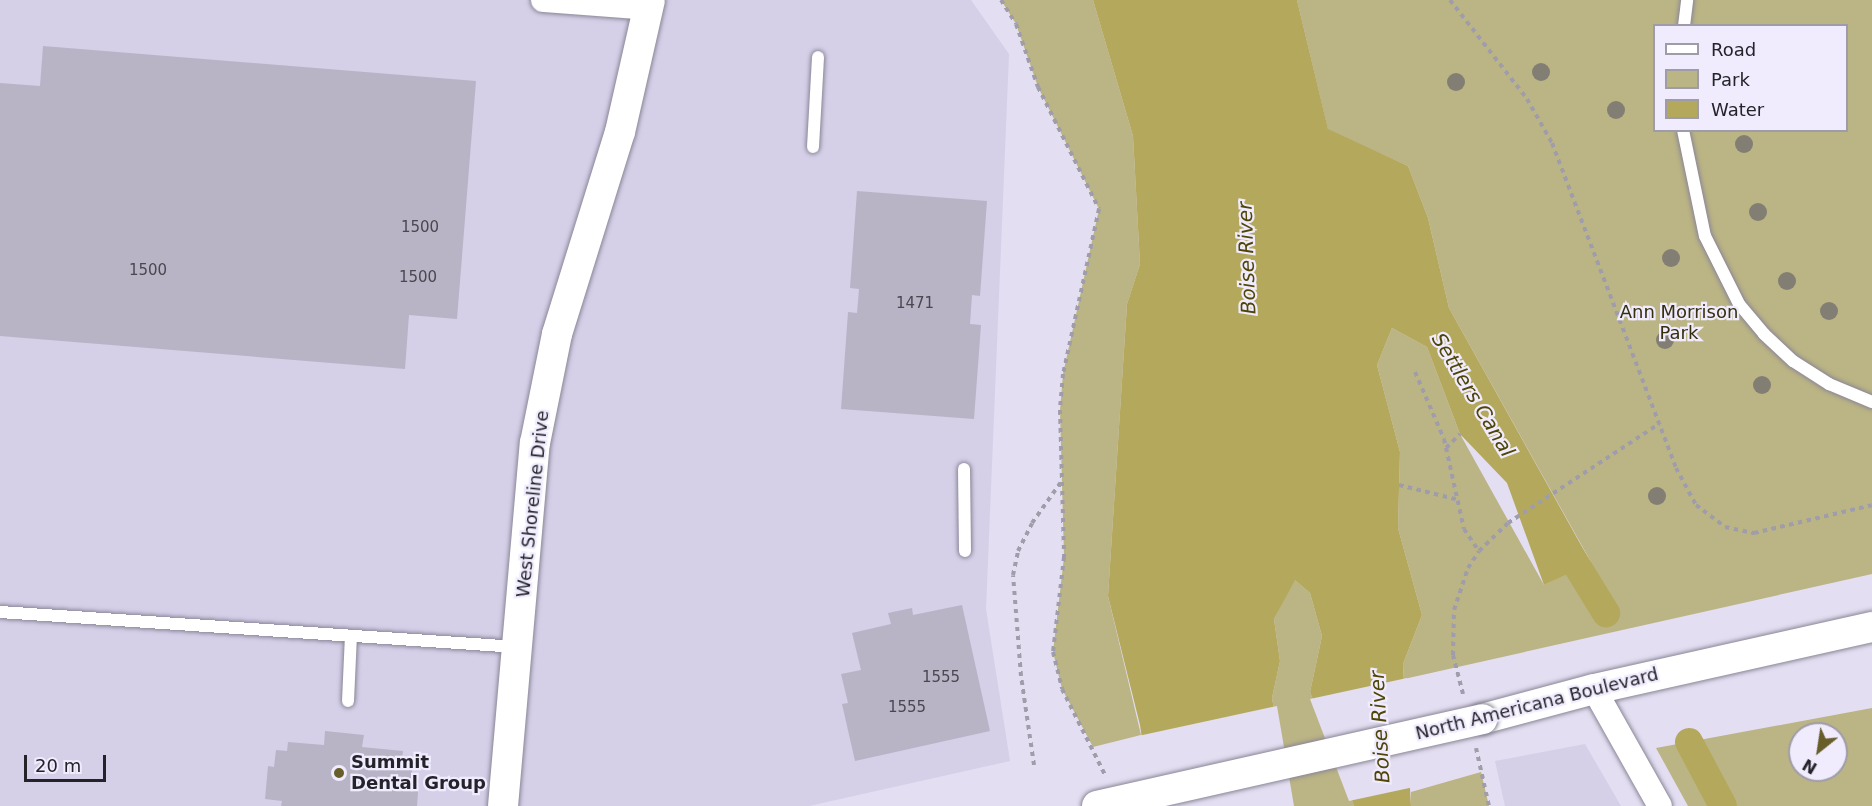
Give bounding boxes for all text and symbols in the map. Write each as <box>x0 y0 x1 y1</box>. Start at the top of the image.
legend <box>1653 24 1848 132</box>
text: Road <box>1711 39 1756 60</box>
text: Park <box>1711 69 1750 90</box>
text: Water <box>1711 99 1764 120</box>
water label: Boise River <box>1233 201 1261 315</box>
house number: 1500 <box>401 219 439 237</box>
house number: 1500 <box>129 262 167 280</box>
house number: 1500 <box>399 269 437 287</box>
house number: 1471 <box>896 295 934 313</box>
park label: Ann Morrison Park <box>1620 302 1738 344</box>
water label: Settlers Canal <box>1427 329 1519 461</box>
street label: West Shoreline Drive <box>512 409 554 599</box>
street label: North Americana Boulevard <box>1413 663 1661 745</box>
house number: 1555 <box>922 669 960 687</box>
water label: Boise River <box>1365 670 1395 784</box>
house number: 1555 <box>888 699 926 717</box>
north arrow <box>1788 722 1848 782</box>
scale bar <box>27 743 110 781</box>
place label: Summit Dental Group <box>351 752 486 795</box>
text: 20 m <box>35 755 81 776</box>
text: N <box>1799 755 1820 778</box>
marker: Summit Dental Group <box>332 766 346 780</box>

